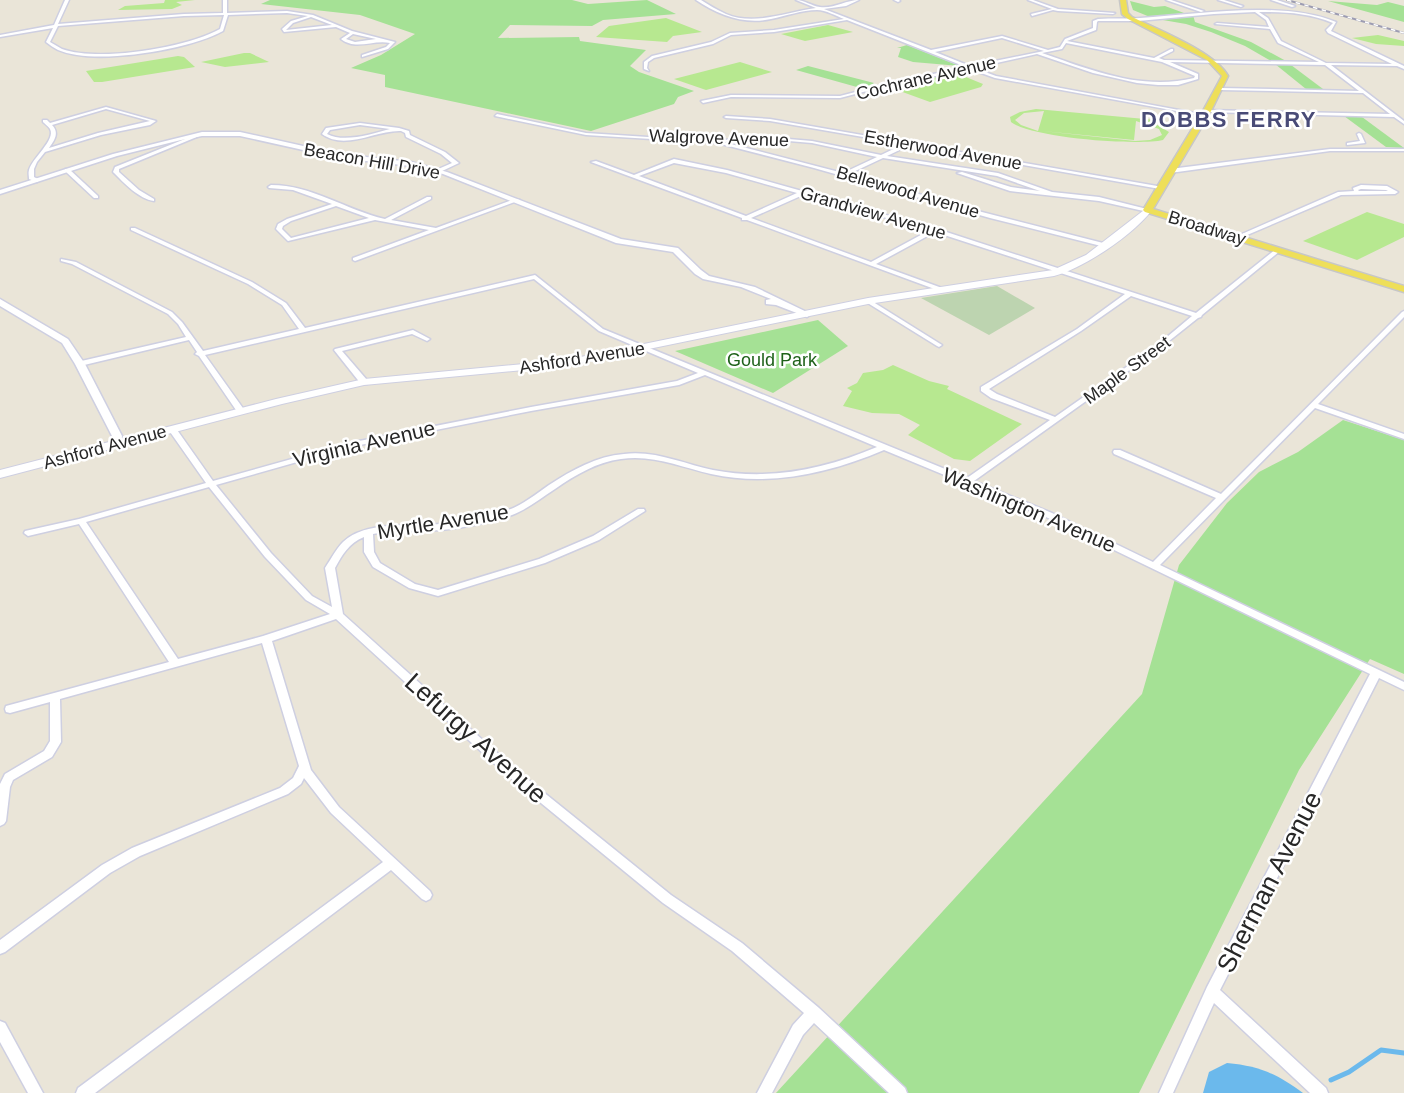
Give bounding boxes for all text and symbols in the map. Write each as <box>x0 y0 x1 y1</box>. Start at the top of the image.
street label: Cochrane Avenue <box>854 52 998 104</box>
district label: DOBBS FERRY <box>1141 107 1317 132</box>
street label: Walgrove Avenue <box>649 126 789 150</box>
street label: Estherwood Avenue <box>863 126 1023 174</box>
street label: Beacon Hill Drive <box>302 139 442 183</box>
street label: Bellewood Avenue <box>834 162 982 222</box>
street label: Grandview Avenue <box>798 183 948 243</box>
street label: Broadway <box>1166 207 1248 249</box>
street label: Maple Street <box>1080 332 1174 408</box>
street label: Ashford Avenue <box>518 338 646 378</box>
park label: Gould Park <box>727 350 818 370</box>
street label: Virginia Avenue <box>291 416 437 471</box>
street label: Ashford Avenue <box>41 421 169 473</box>
street label: Washington Avenue <box>939 463 1119 556</box>
street label: Myrtle Avenue <box>376 500 510 543</box>
street label: Lefurgy Avenue <box>399 667 553 809</box>
street label: Sherman Avenue <box>1210 787 1328 977</box>

